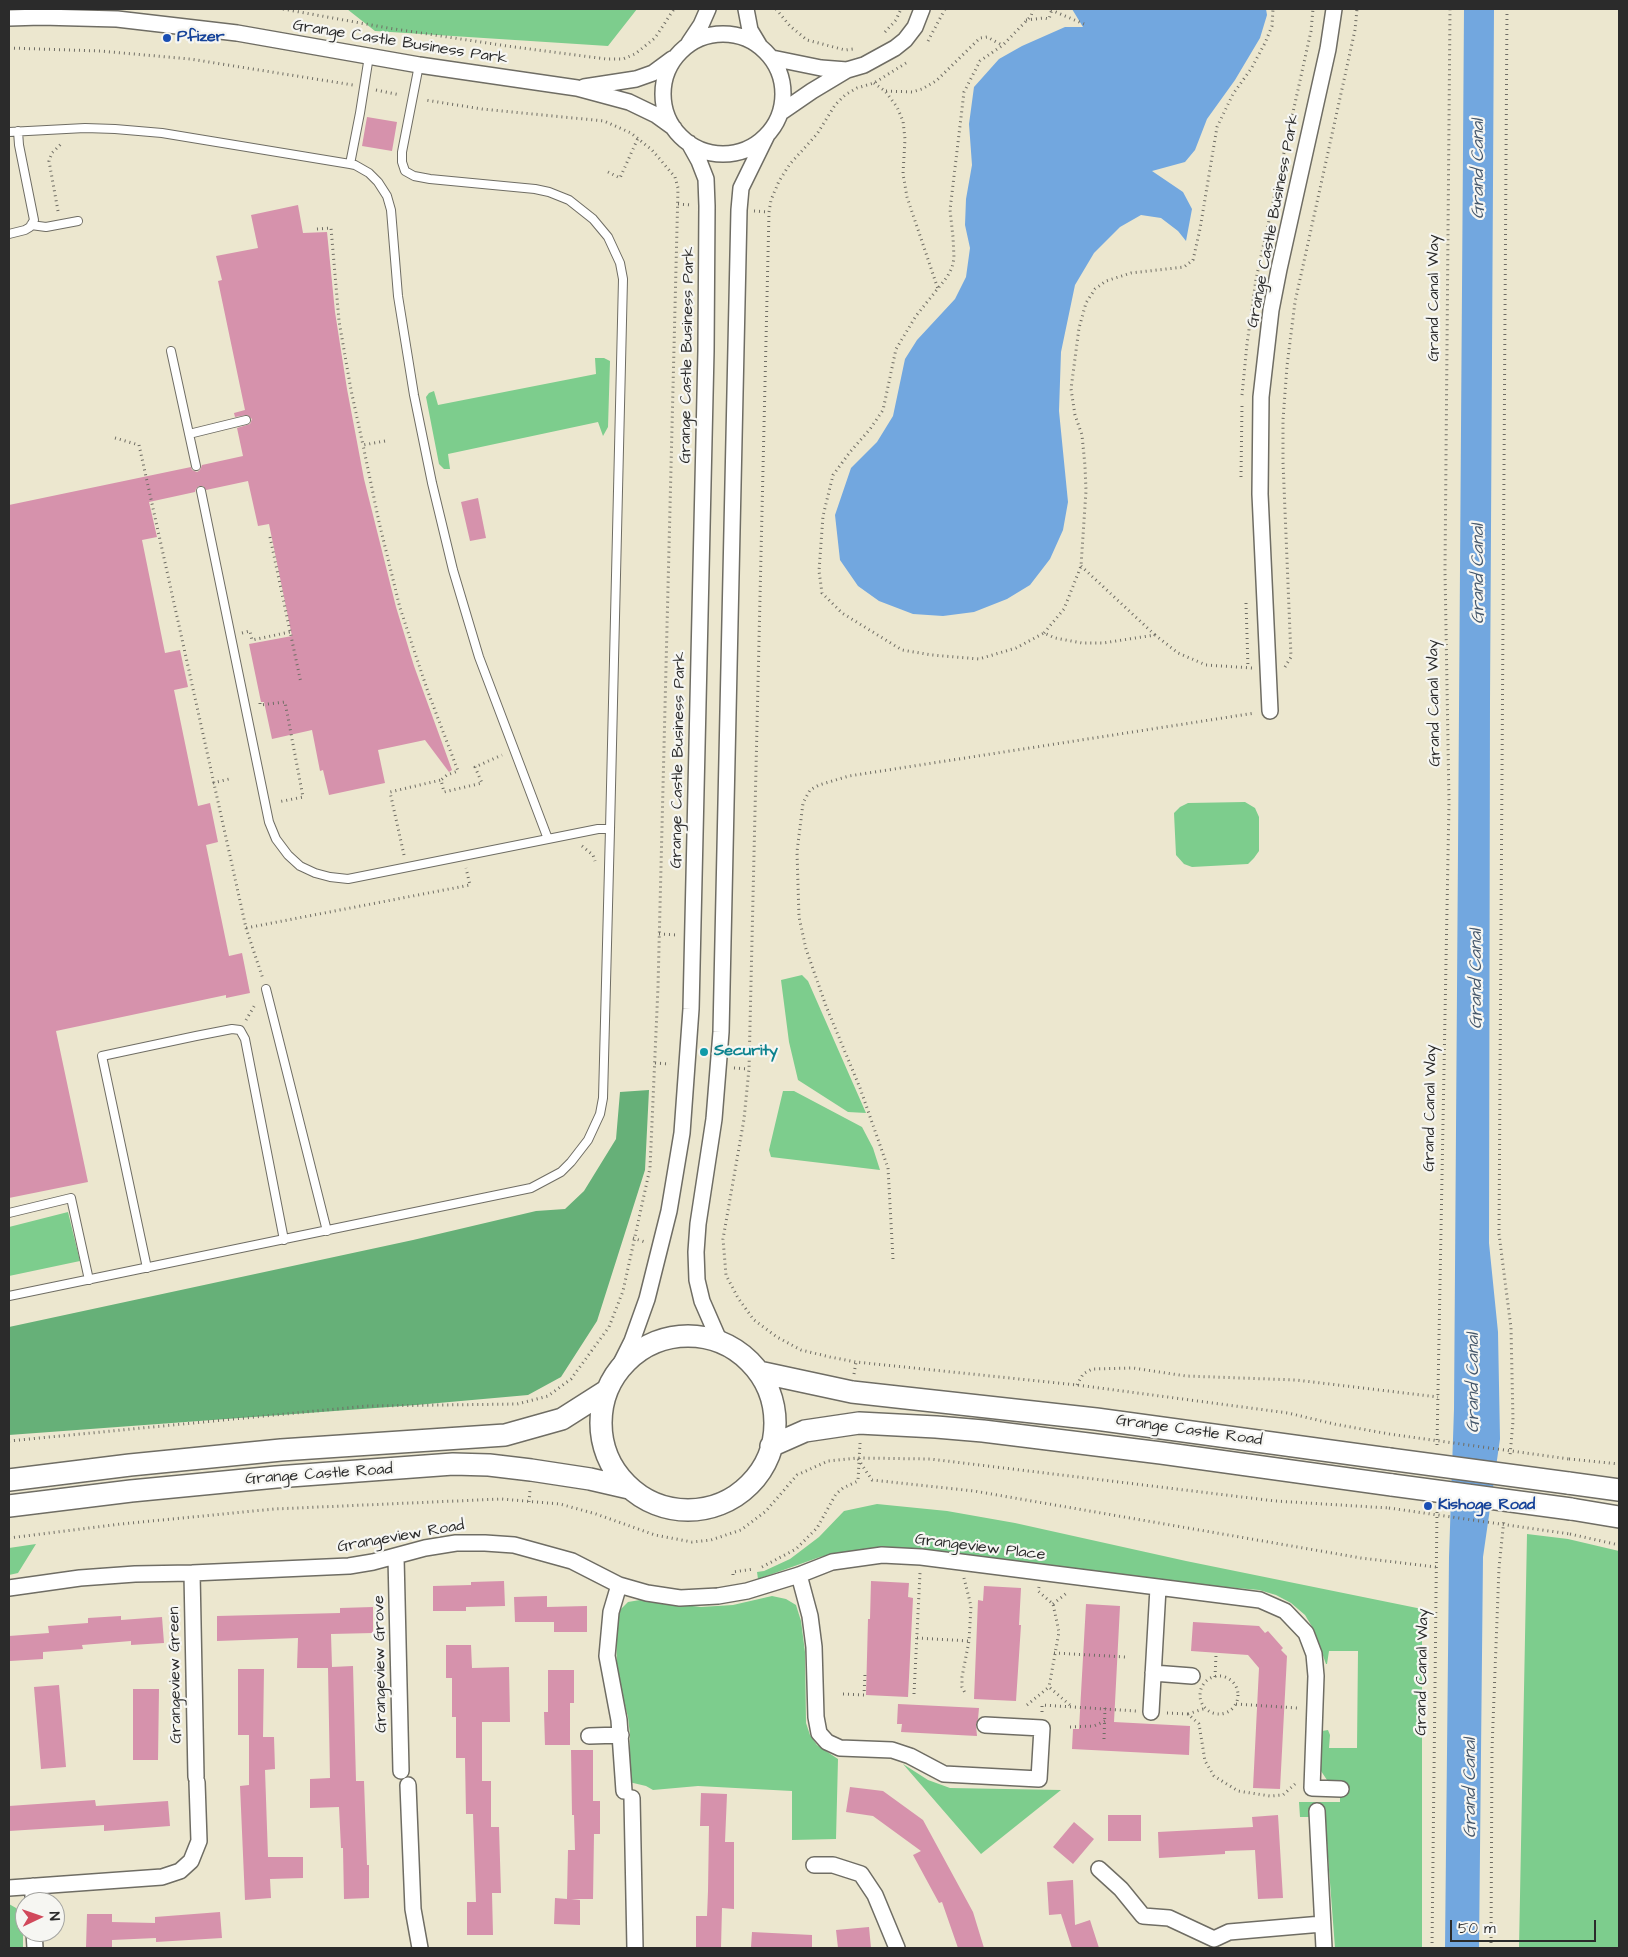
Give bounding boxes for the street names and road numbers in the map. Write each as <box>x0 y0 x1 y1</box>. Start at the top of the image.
street label: Grange Castle Business Park <box>291 17 509 69</box>
street label: Grange Castle Business Park <box>1244 113 1304 329</box>
street label: Grand Canal Way <box>1425 234 1445 362</box>
street label: Grange Castle Business Park <box>677 246 699 464</box>
street label: Grand Canal Way <box>1424 639 1446 767</box>
street label: Grange Castle Business Park <box>668 651 690 869</box>
street label: Grand Canal Way <box>1420 1044 1442 1172</box>
street label: Grange Castle Road <box>1115 1411 1263 1451</box>
street label: Grange Castle Road <box>245 1460 393 1490</box>
street label: Grangeview Road <box>336 1516 466 1558</box>
street label: Grangeview Place <box>914 1530 1046 1566</box>
street label: Grangeview Grove <box>370 1595 392 1733</box>
street label: Grangeview Green <box>165 1606 187 1744</box>
street label: Grand Canal Way <box>1412 1608 1434 1736</box>

